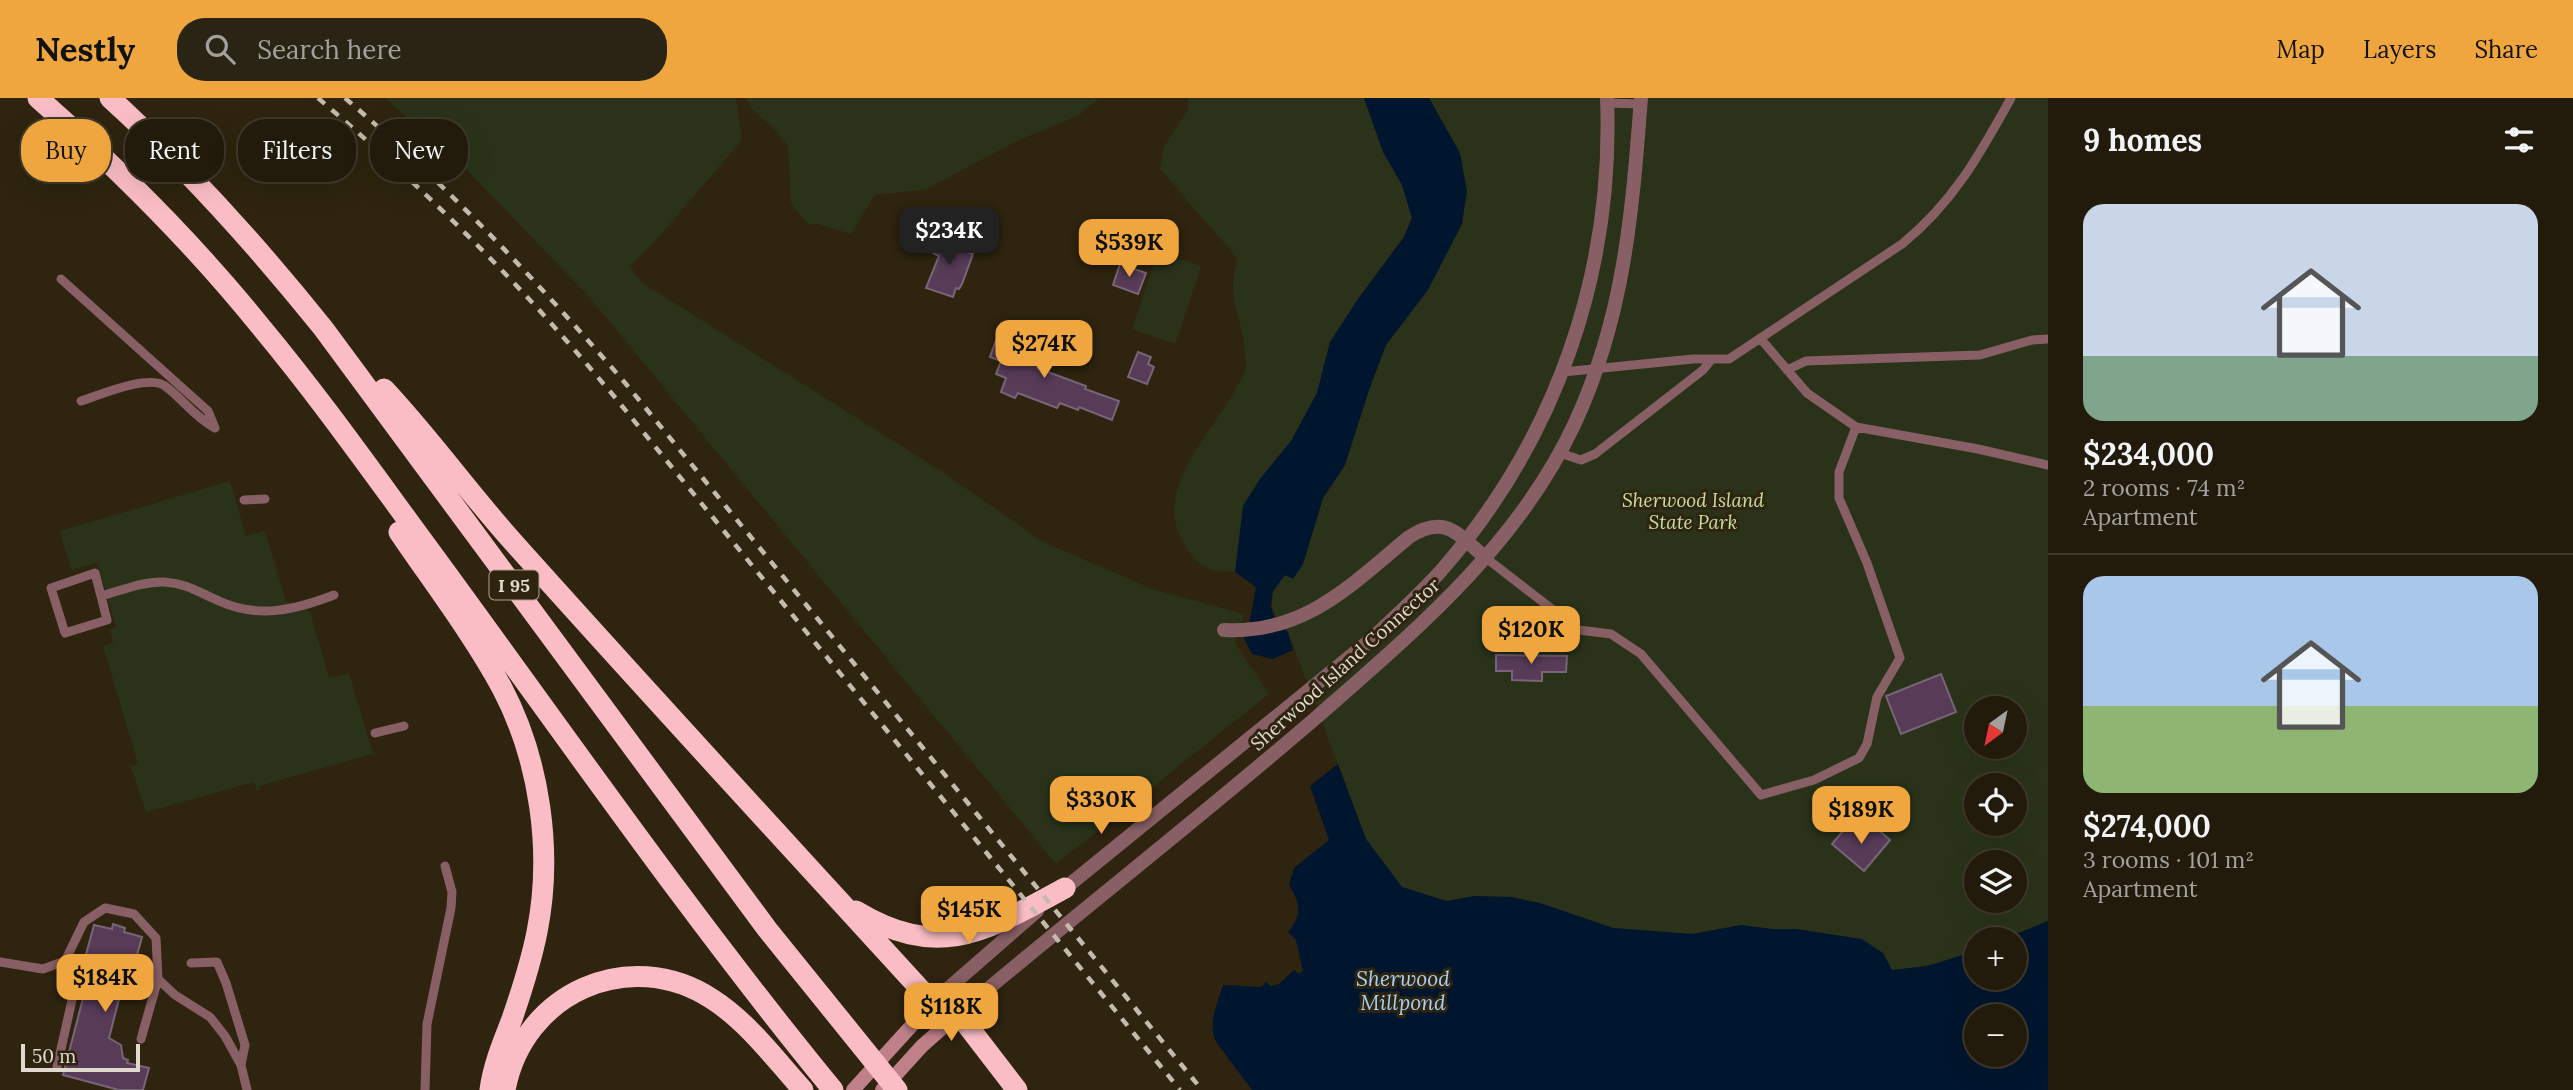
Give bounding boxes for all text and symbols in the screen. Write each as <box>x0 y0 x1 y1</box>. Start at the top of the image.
search box <box>177 18 667 81</box>
text: Nestly <box>35 28 135 70</box>
icon: search <box>201 30 239 68</box>
text: Search here <box>257 33 402 66</box>
text: Map <box>2276 34 2325 65</box>
text: Layers <box>2363 34 2436 65</box>
text: Share <box>2474 34 2538 65</box>
chip: Buy <box>21 119 111 182</box>
chip: Rent <box>125 119 224 182</box>
chip: Filters <box>238 119 356 182</box>
chip: New <box>370 119 468 182</box>
text: 9 homes <box>2083 121 2202 159</box>
icon: filters <box>2500 121 2538 159</box>
pin: $234K <box>900 208 998 267</box>
text: $234K <box>915 215 983 244</box>
pin: $539K <box>1080 220 1178 279</box>
text: $539K <box>1095 227 1163 256</box>
icon: home <box>2248 250 2374 376</box>
pin: $274K <box>995 320 1093 380</box>
text: $274K <box>1011 328 1077 357</box>
text: $234,000 <box>2083 435 2214 473</box>
text: 2 rooms · 74 m² <box>2083 473 2245 502</box>
park label: Sherwood Island State Park <box>1622 488 1765 534</box>
text: Apartment <box>2083 502 2198 531</box>
road number: I 95 <box>490 570 538 600</box>
street label: Sherwood Island Connector <box>1245 572 1445 755</box>
pin: $120K <box>1482 606 1580 666</box>
text: $120K <box>1498 614 1564 643</box>
icon: home <box>2248 622 2374 748</box>
north arrow <box>1964 696 2026 760</box>
map controls <box>1964 696 2027 1067</box>
button: locate <box>1964 773 2027 836</box>
pin: $330K <box>1052 776 1150 836</box>
text: $330K <box>1066 784 1136 813</box>
pin: $189K <box>1812 786 1910 846</box>
text: $189K <box>1828 794 1894 823</box>
text: $274,000 <box>2083 807 2211 845</box>
text: 3 rooms · 101 m² <box>2083 845 2254 874</box>
button: layers <box>1964 850 2027 913</box>
text: Apartment <box>2083 874 2198 903</box>
pin: $145K <box>920 886 1018 946</box>
text: $145K <box>937 894 1001 923</box>
button: + <box>1964 927 2027 990</box>
pin: $184K <box>56 954 154 1014</box>
text: $184K <box>73 962 137 991</box>
water label: Sherwood Millpond <box>1356 965 1450 1016</box>
pin: $118K <box>902 984 1000 1043</box>
text: $118K <box>920 991 982 1020</box>
button: − <box>1964 1004 2027 1067</box>
scale bar <box>21 1041 140 1073</box>
text: 50 m <box>32 1044 76 1068</box>

